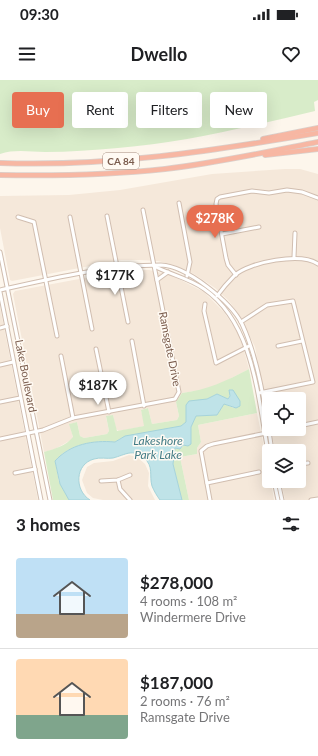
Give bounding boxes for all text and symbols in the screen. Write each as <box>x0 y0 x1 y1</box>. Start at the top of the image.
text: 09:30 <box>20 5 59 23</box>
icon: menu <box>16 43 38 65</box>
text: Dwello <box>131 43 187 65</box>
icon: heart <box>280 43 302 65</box>
chip: Buy <box>12 92 64 128</box>
chip: Rent <box>72 92 128 128</box>
chip: Filters <box>136 92 202 128</box>
chip: New <box>210 92 267 128</box>
road number: CA 84 <box>103 153 139 169</box>
pin: $278K <box>187 205 243 239</box>
text: $278K <box>195 210 235 226</box>
pin: $177K <box>87 262 143 296</box>
text: $177K <box>95 267 135 283</box>
street label: Ramsgate Drive <box>157 310 184 388</box>
street label: Lake Boulevard <box>13 339 40 413</box>
pin: $187K <box>70 372 126 406</box>
text: $187K <box>78 377 118 393</box>
map controls <box>262 392 306 488</box>
button: locate <box>262 392 306 436</box>
water label: Lakeshore Park Lake <box>133 433 183 462</box>
button: layers <box>262 444 306 488</box>
icon: filters <box>280 513 302 535</box>
text: 3 homes <box>16 514 80 535</box>
text: $278,000 <box>140 572 213 593</box>
icon: home <box>48 574 96 622</box>
text: 4 rooms · 108 m² <box>140 593 237 609</box>
text: Windermere Drive <box>140 609 246 625</box>
text: $187,000 <box>140 672 213 693</box>
icon: home <box>48 675 96 723</box>
text: 2 rooms · 76 m² <box>140 693 230 709</box>
text: Ramsgate Drive <box>140 709 230 725</box>

